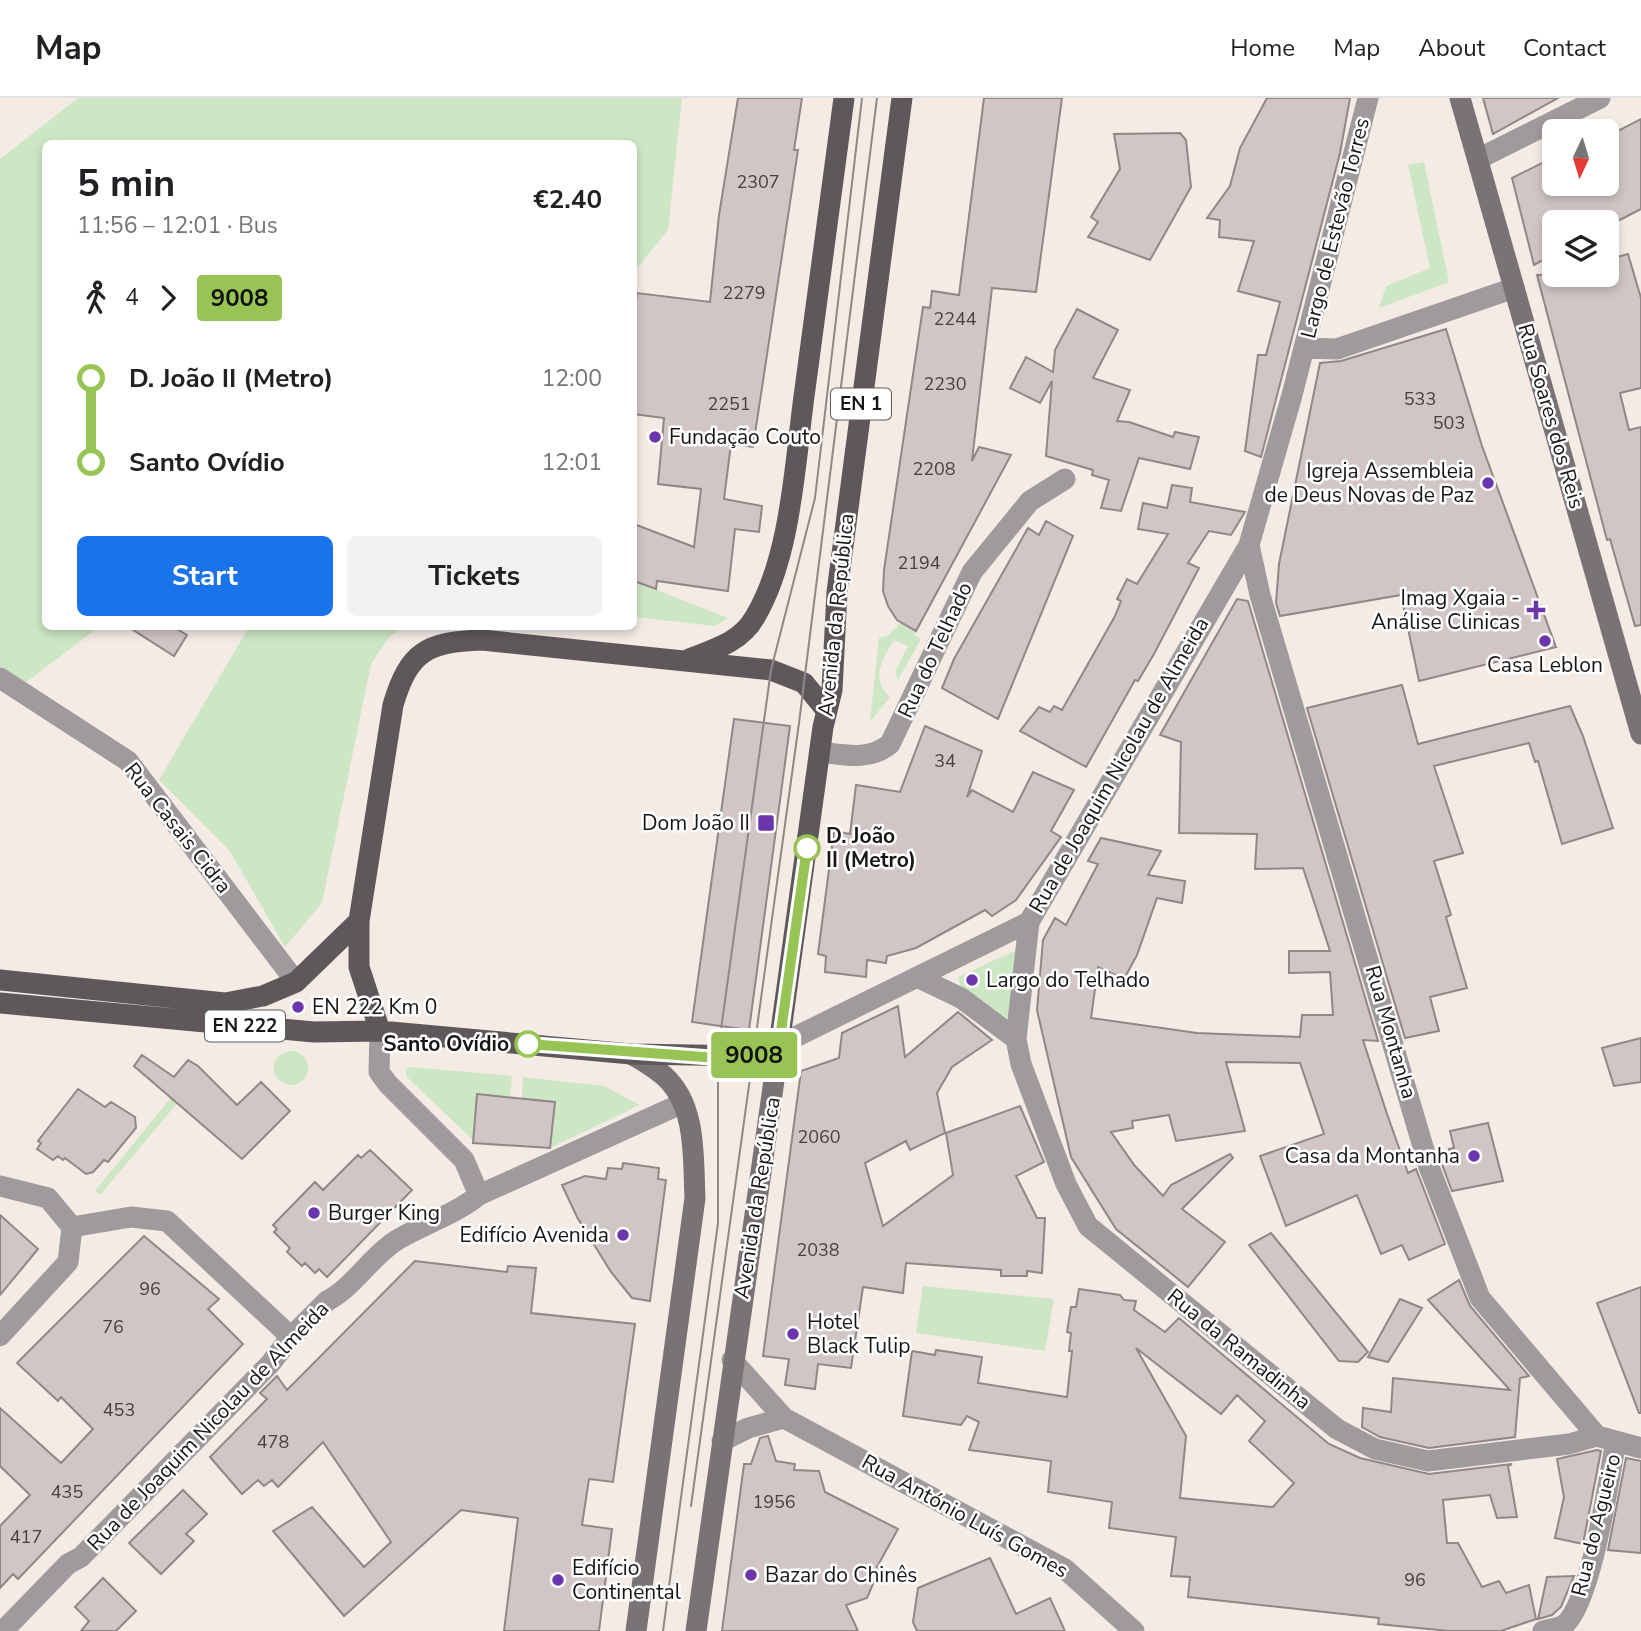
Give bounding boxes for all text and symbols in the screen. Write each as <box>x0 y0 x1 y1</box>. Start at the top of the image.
text: Map <box>35 26 102 71</box>
text: Home <box>1230 32 1295 64</box>
text: Map <box>1333 32 1380 64</box>
text: About <box>1418 32 1485 64</box>
text: Contact <box>1523 32 1606 64</box>
street label: Largo de Estevão Torres <box>1294 115 1376 341</box>
north arrow <box>1542 119 1619 196</box>
map controls <box>1542 119 1619 287</box>
text: 5 min <box>77 158 175 209</box>
house number: 2307 <box>736 170 780 194</box>
text: €2.40 <box>533 182 602 217</box>
text: 11:56 – 12:01 · Bus <box>77 210 278 241</box>
button: layers <box>1542 210 1619 287</box>
icon: walk <box>77 279 115 317</box>
icon: forward <box>149 279 187 317</box>
house number: 2279 <box>722 281 766 305</box>
text: 4 <box>125 282 139 313</box>
text: 9008 <box>211 282 268 314</box>
house number: 2244 <box>933 307 977 331</box>
street label: Rua Soares dos Reis <box>1511 320 1591 512</box>
text: D. João II (Metro) <box>129 361 333 396</box>
text: 12:00 <box>542 363 602 394</box>
house number: 2230 <box>923 372 967 396</box>
house number: 533 <box>1404 387 1436 411</box>
road number: EN 1 <box>831 388 891 420</box>
house number: 2251 <box>707 392 751 416</box>
house number: 503 <box>1433 411 1465 435</box>
place label: Fundação Couto <box>669 423 821 451</box>
marker: Fundação Couto <box>647 429 663 445</box>
text: Santo Ovídio <box>129 445 285 480</box>
text: 12:01 <box>542 447 602 478</box>
house number: 2208 <box>912 457 956 481</box>
place label: Igreja Assembleia de Deus Novas de Paz <box>1264 457 1474 509</box>
marker: Igreja Assembleia de Deus Novas de Paz <box>1480 475 1496 491</box>
street label: Avenida da República <box>811 512 861 718</box>
button: Start <box>77 536 333 616</box>
button: Tickets <box>347 536 602 616</box>
house number: 2194 <box>897 551 941 575</box>
street label: Rua do Telhado <box>891 577 979 723</box>
place label: Imag Xgaia - Análise Clinicas <box>1371 584 1520 636</box>
marker: Imag Xgaia - Análise Clinicas <box>1526 600 1546 620</box>
street label: Rua de Joaquim Nicolau de Almeida <box>1023 612 1215 918</box>
marker: Casa Leblon <box>1537 633 1553 649</box>
place label: Casa Leblon <box>1487 651 1603 679</box>
house number: 34 <box>934 749 956 773</box>
street label: Rua Casais Cidra <box>118 757 238 899</box>
place label: Dom João II <box>642 809 750 837</box>
marker: Dom João II <box>756 813 776 833</box>
place label: D. João II (Metro) <box>826 822 916 874</box>
marker: D. João II (Metro) <box>794 835 820 861</box>
street label: Rua Montanha <box>1359 962 1423 1102</box>
place label: Largo do Telhado <box>986 966 1150 994</box>
marker: Largo do Telhado <box>964 972 980 988</box>
place label: EN 222 Km 0 <box>312 993 437 1021</box>
marker: EN 222 Km 0 <box>290 999 306 1015</box>
road number: EN 222 <box>205 1010 285 1042</box>
place label: Santo Ovídio <box>383 1030 509 1058</box>
marker: Santo Ovídio <box>515 1031 541 1057</box>
line badge: 9008 <box>705 1032 803 1078</box>
text: 9008 <box>725 1039 783 1071</box>
street label: Avenida da República <box>727 1095 787 1301</box>
house number: 2060 <box>797 1125 841 1149</box>
place label: Casa da Montanha <box>1285 1142 1460 1170</box>
marker: Casa da Montanha <box>1466 1148 1482 1164</box>
place label: Burger King <box>328 1199 440 1227</box>
marker: Burger King <box>306 1205 322 1221</box>
place label: Edifício Avenida <box>459 1221 609 1249</box>
marker: Edifício Avenida <box>615 1227 631 1243</box>
house number: 2038 <box>796 1238 840 1262</box>
house number: 96 <box>139 1277 161 1301</box>
street label: Rua da Ramadinha <box>1161 1282 1317 1416</box>
street label: Rua de Joaquim Nicolau de Almeida <box>81 1295 335 1557</box>
place label: Hotel Black Tulip <box>807 1308 910 1360</box>
house number: 76 <box>102 1315 124 1339</box>
marker: Hotel Black Tulip <box>785 1326 801 1342</box>
house number: 453 <box>103 1398 135 1422</box>
house number: 478 <box>257 1430 289 1454</box>
street label: Rua António Luís Gomes <box>857 1448 1073 1584</box>
street label: Rua do Agueiro <box>1565 1451 1627 1599</box>
house number: 435 <box>51 1480 83 1504</box>
house number: 1956 <box>752 1490 796 1514</box>
house number: 417 <box>10 1525 42 1549</box>
place label: Edifício Continental <box>572 1554 682 1606</box>
place label: Bazar do Chinês <box>765 1561 917 1589</box>
marker: Bazar do Chinês <box>743 1567 759 1583</box>
house number: 96 <box>1404 1568 1426 1592</box>
marker: Edifício Continental <box>550 1572 566 1588</box>

